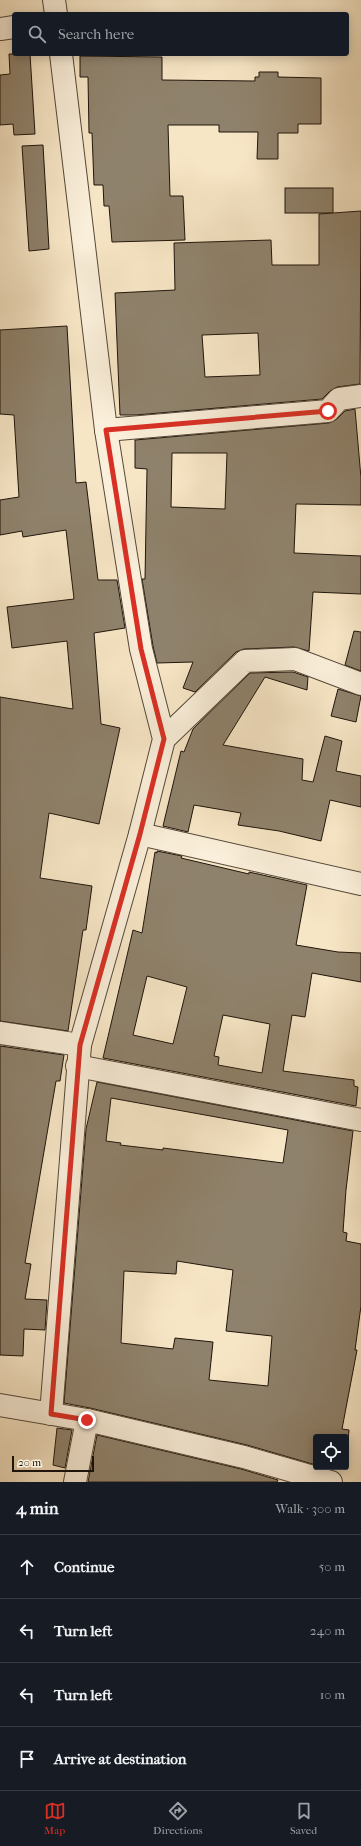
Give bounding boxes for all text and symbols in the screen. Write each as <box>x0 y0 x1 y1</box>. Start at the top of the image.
search box <box>12 12 349 56</box>
icon: search <box>26 23 48 45</box>
text: Search here <box>58 25 134 43</box>
route start <box>319 402 337 420</box>
route end <box>78 1411 96 1429</box>
map controls <box>313 1434 349 1470</box>
button: locate <box>313 1434 349 1470</box>
scale bar <box>12 1454 94 1473</box>
text: 20 m <box>18 1456 41 1469</box>
text: 4 min <box>16 1498 59 1518</box>
text: Walk · 300 m <box>275 1501 345 1516</box>
icon: ahead <box>16 1556 38 1578</box>
text: Continue <box>54 1558 114 1576</box>
text: 50 m <box>319 1559 345 1574</box>
icon: left <box>16 1620 38 1642</box>
text: Turn left <box>54 1622 112 1640</box>
text: 240 m <box>310 1623 345 1638</box>
icon: left <box>16 1684 38 1706</box>
text: Turn left <box>54 1686 112 1704</box>
text: 10 m <box>320 1687 345 1702</box>
icon: arrive <box>16 1748 38 1770</box>
text: Arrive at destination <box>54 1750 186 1768</box>
tab: Map <box>44 1800 66 1837</box>
tab: Directions <box>153 1800 203 1837</box>
tab: Saved <box>290 1800 317 1837</box>

